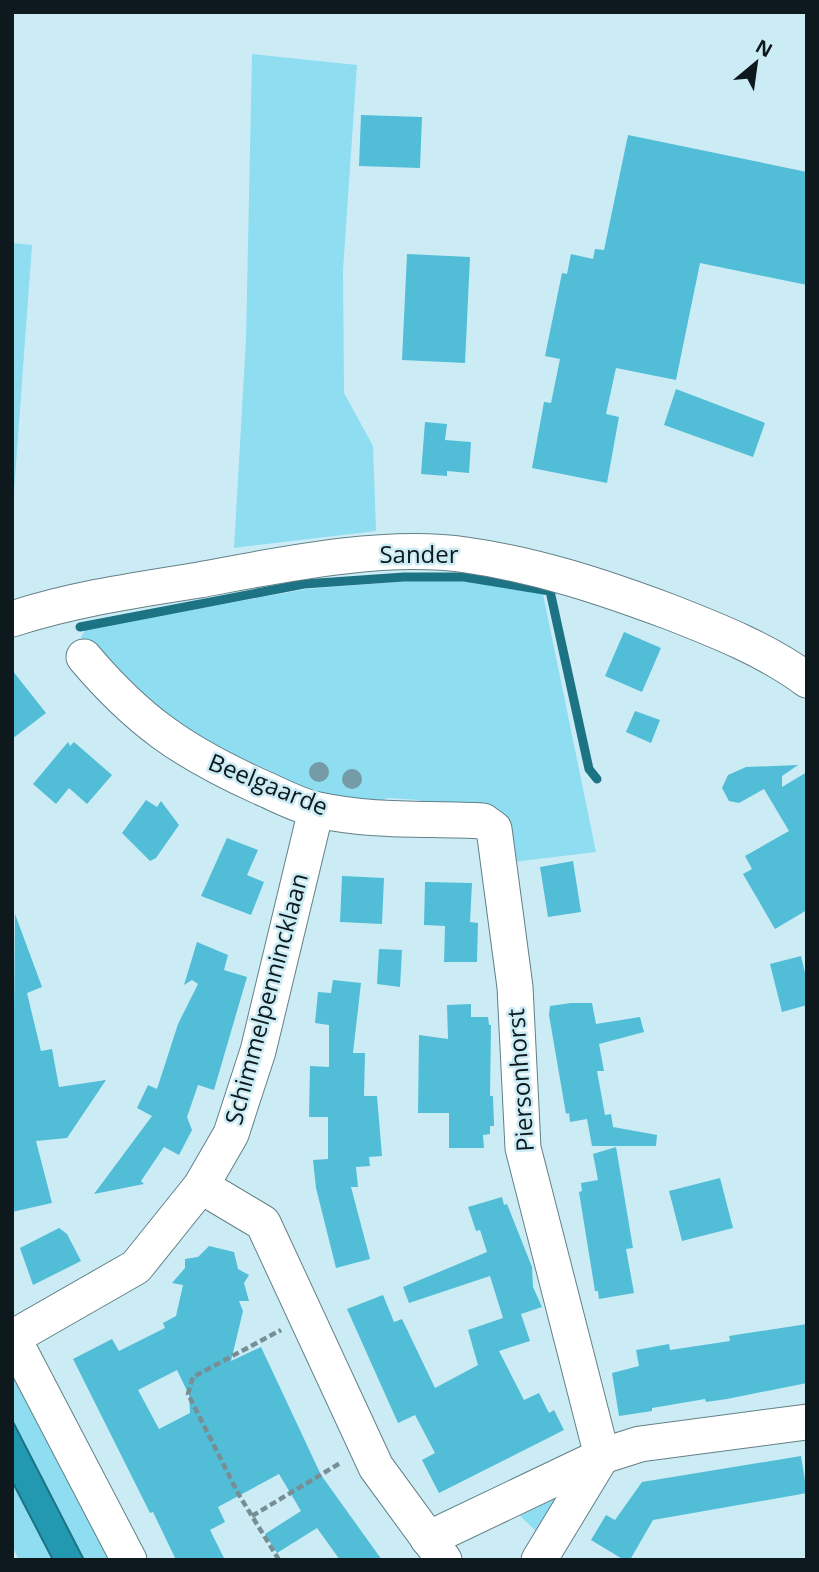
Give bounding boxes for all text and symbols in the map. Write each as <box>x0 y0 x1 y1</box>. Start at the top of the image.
north arrow <box>721 28 791 98</box>
text: N <box>751 33 777 63</box>
street label: Sander <box>379 537 459 570</box>
street label: Beelgaarde <box>204 745 333 823</box>
street label: Schimmelpennincklaan <box>216 869 315 1128</box>
street label: Piersonhorst <box>498 1007 541 1153</box>

